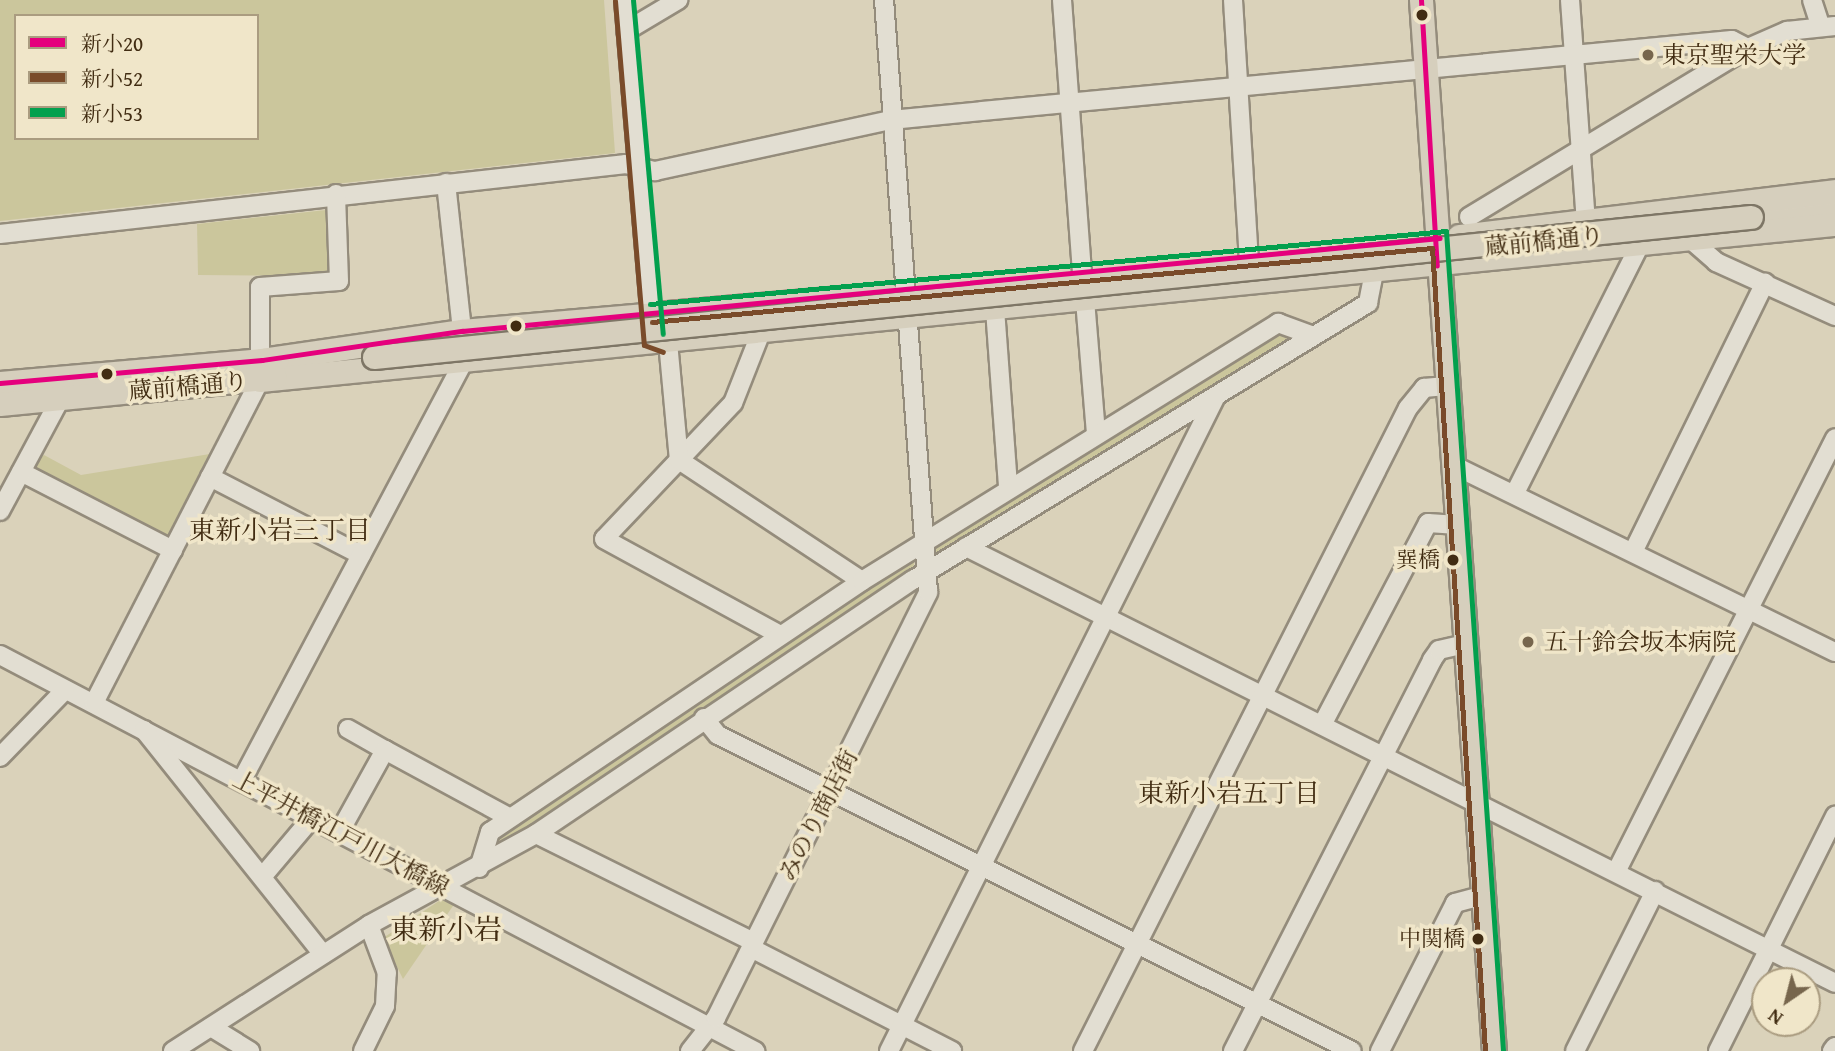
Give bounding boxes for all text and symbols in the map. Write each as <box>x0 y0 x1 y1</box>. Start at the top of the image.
unlabelled marker <box>1415 8 1429 22</box>
legend <box>14 14 259 140</box>
text: 新小20 <box>81 28 143 59</box>
place label: 東京聖栄大学 <box>1662 41 1806 69</box>
marker: 東京聖栄大学 <box>1640 47 1656 63</box>
text: 新小52 <box>81 63 143 94</box>
text: 新小53 <box>81 98 143 129</box>
street label: 蔵前橋通り <box>1483 220 1605 262</box>
unlabelled marker <box>509 319 523 333</box>
street label: 蔵前橋通り <box>127 366 249 406</box>
unlabelled marker <box>100 367 114 381</box>
district label: 東新小岩三丁目 <box>189 514 371 546</box>
place label: 巽橋 <box>1396 547 1440 573</box>
marker: 巽橋 <box>1446 553 1460 567</box>
place label: 五十鈴会坂本病院 <box>1544 628 1736 656</box>
marker: 五十鈴会坂本病院 <box>1518 632 1538 652</box>
street label: みのり商店街 <box>772 744 864 886</box>
street label: 上平井橋江戸川大橋線 <box>228 764 454 902</box>
district label: 東新小岩五丁目 <box>1138 777 1320 809</box>
district label: 東新小岩 <box>390 912 502 946</box>
place label: 中関橋 <box>1399 926 1465 952</box>
marker: 中関橋 <box>1471 932 1485 946</box>
north arrow <box>1751 967 1821 1037</box>
text: N <box>1762 1002 1788 1033</box>

